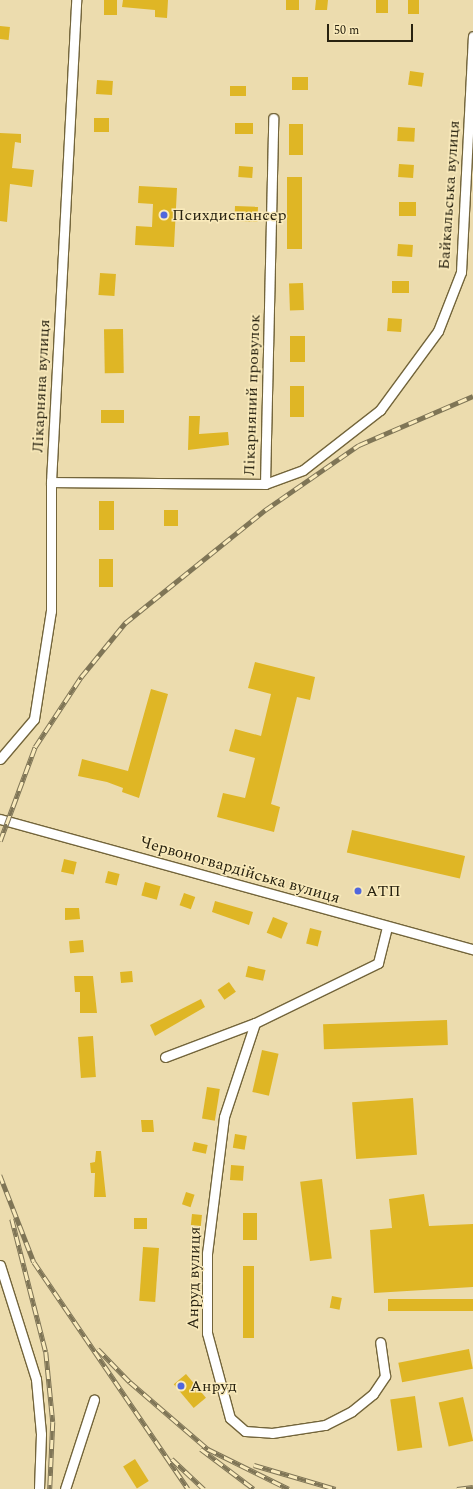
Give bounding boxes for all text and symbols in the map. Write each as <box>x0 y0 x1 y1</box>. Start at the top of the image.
scale bar <box>329 16 415 42</box>
text: 50 m <box>334 21 359 40</box>
street label: Байкальська вулиця <box>434 120 464 270</box>
place label: Психдиспансер <box>172 205 287 225</box>
marker: Психдиспансер <box>159 210 169 220</box>
street label: Лікарняний провулок <box>240 314 264 476</box>
street label: Лікарняна вулиця <box>28 319 54 453</box>
street label: Червоногвардійська вулиця <box>138 832 342 908</box>
place label: АТП <box>366 881 401 901</box>
marker: АТП <box>353 886 363 896</box>
street label: Анруд вулиця <box>184 1226 204 1330</box>
place label: Анруд <box>190 1376 237 1396</box>
marker: Анруд <box>175 1380 187 1392</box>

